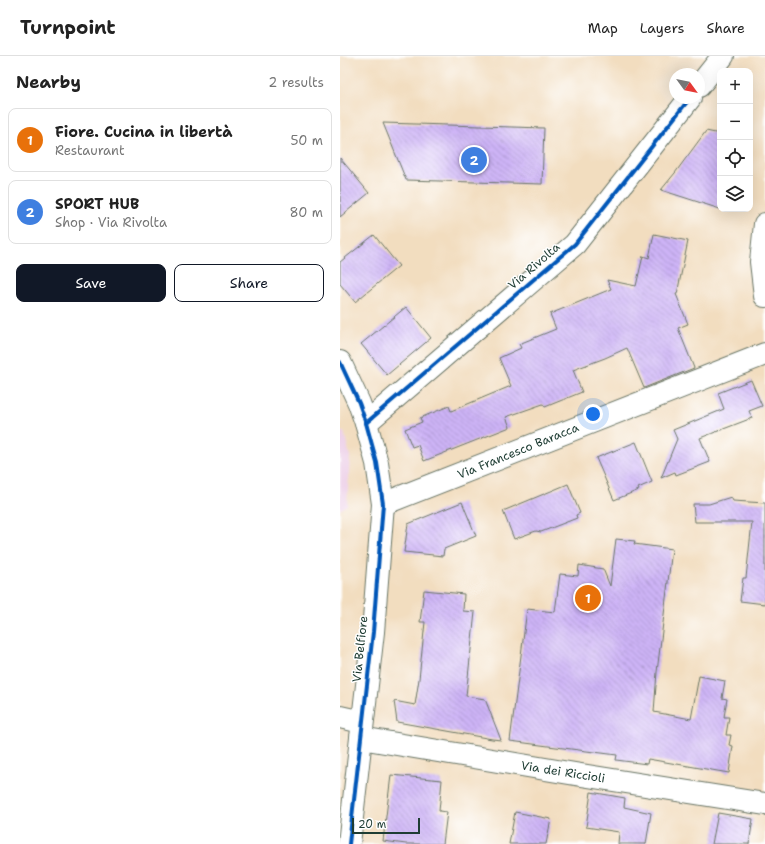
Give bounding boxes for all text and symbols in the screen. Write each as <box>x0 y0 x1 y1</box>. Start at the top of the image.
text: Turnpoint <box>20 15 116 40</box>
text: Map <box>588 19 618 37</box>
text: Layers <box>640 19 684 37</box>
text: Share <box>706 19 745 37</box>
north arrow <box>669 68 705 104</box>
map controls <box>717 68 753 212</box>
button: + <box>717 68 753 104</box>
text: Nearby <box>16 71 81 93</box>
text: 2 results <box>268 74 324 91</box>
button: − <box>717 104 753 140</box>
text: Fiore. Cucina in libertà <box>55 122 233 142</box>
text: 1 <box>27 132 33 149</box>
text: 50 m <box>290 132 323 149</box>
button: locate <box>717 140 753 176</box>
text: Restaurant <box>55 142 125 159</box>
pin: 2 <box>461 145 487 175</box>
button: layers <box>717 176 753 212</box>
text: SPORT HUB <box>55 194 139 214</box>
text: 2 <box>25 204 35 221</box>
text: 80 m <box>289 204 323 221</box>
text: Shop · Via Rivolta <box>55 214 167 231</box>
street label: Via Rivolta <box>505 239 564 293</box>
button: Save <box>16 264 166 302</box>
button: Share <box>174 264 324 302</box>
your location <box>583 404 603 424</box>
street label: Via Francesco Baracca <box>455 419 582 483</box>
pin: 1 <box>575 583 601 613</box>
street label: Via Belfiore <box>349 615 371 683</box>
street label: Via dei Riccioli <box>520 757 606 787</box>
scale bar <box>352 816 420 835</box>
text: 20 m <box>358 817 386 832</box>

